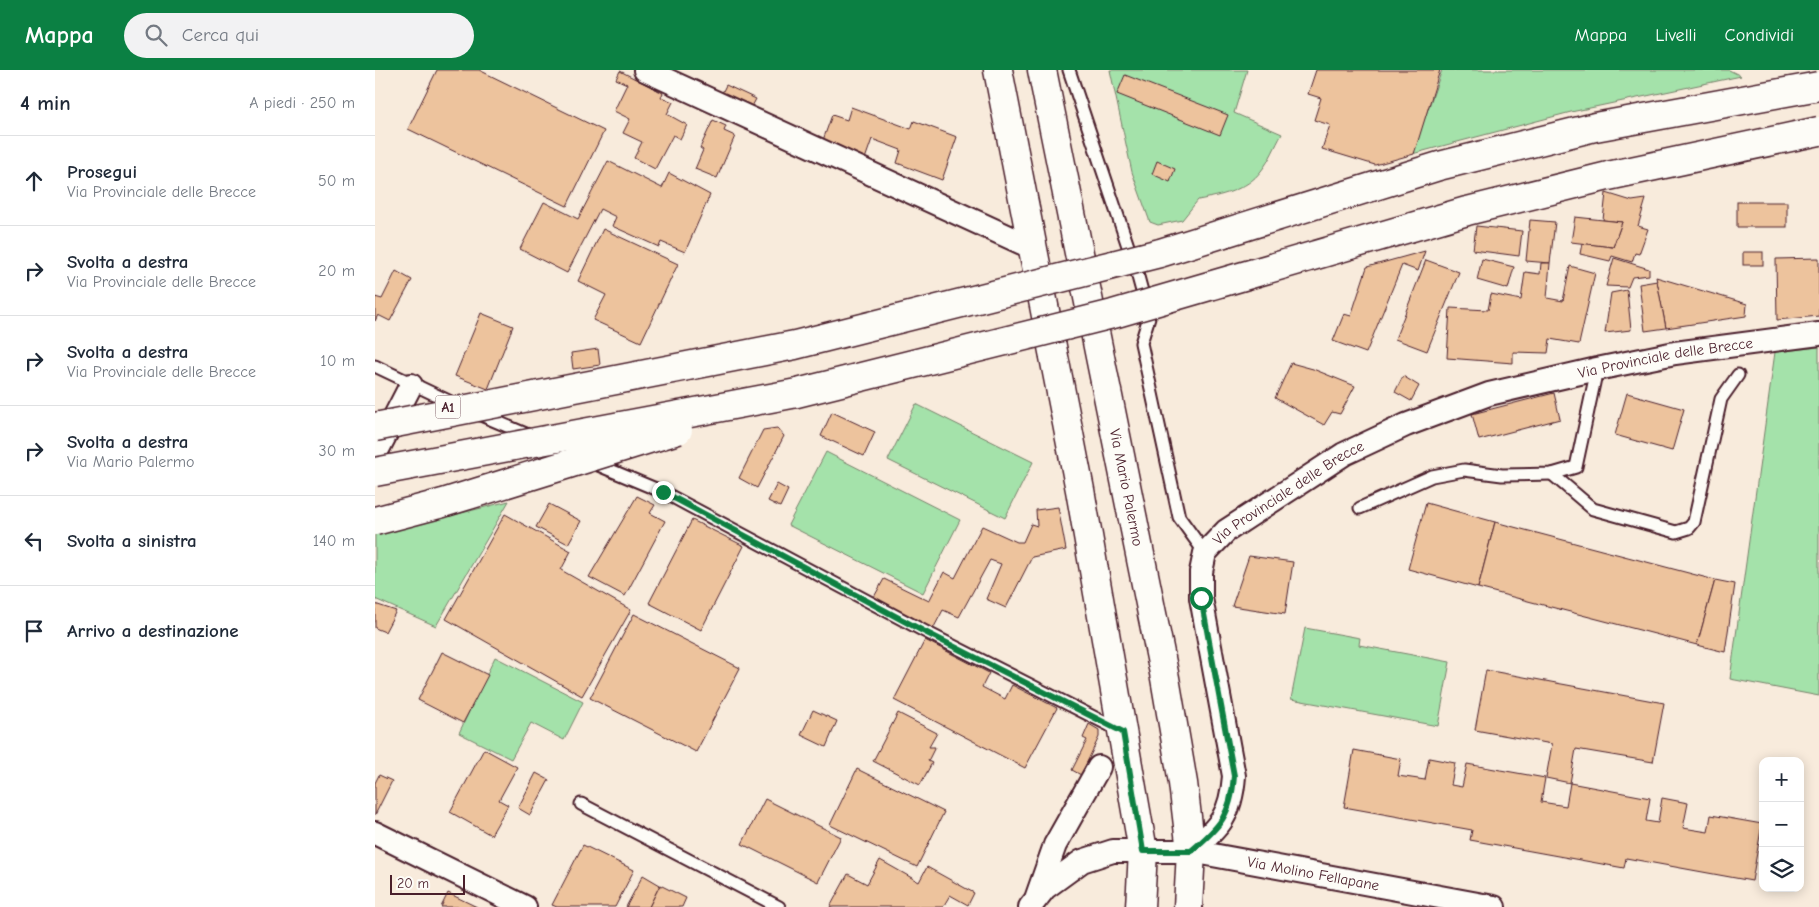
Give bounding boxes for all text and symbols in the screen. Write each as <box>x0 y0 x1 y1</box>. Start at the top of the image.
search box <box>124 13 474 58</box>
text: Mappa <box>25 21 94 49</box>
icon: search <box>142 21 170 49</box>
text: Cerca qui <box>182 24 259 46</box>
text: Mappa <box>1575 25 1627 46</box>
text: Livelli <box>1655 25 1697 46</box>
text: Condividi <box>1725 25 1794 46</box>
text: 4 min <box>20 91 71 115</box>
text: A piedi · 250 m <box>249 94 355 112</box>
text: Prosegui <box>67 161 137 183</box>
icon: ahead <box>20 167 48 195</box>
text: 50 m <box>318 172 355 190</box>
text: Via Provinciale delle Brecce <box>67 183 256 201</box>
text: Svolta a destra <box>67 251 188 273</box>
icon: right <box>20 257 48 285</box>
text: 20 m <box>318 262 355 280</box>
text: Via Provinciale delle Brecce <box>67 273 256 291</box>
street label: Via Provinciale delle Brecce <box>1576 334 1754 382</box>
text: Svolta a destra <box>67 341 188 363</box>
icon: right <box>20 347 48 375</box>
text: 10 m <box>320 352 355 370</box>
text: Via Provinciale delle Brecce <box>67 363 256 381</box>
road number: A1 <box>435 396 461 418</box>
street label: Via Mario Palermo <box>1106 427 1147 548</box>
text: Svolta a destra <box>67 431 188 453</box>
icon: right <box>20 437 48 465</box>
street label: Via Provinciale delle Brecce <box>1209 437 1367 548</box>
text: 30 m <box>319 442 355 460</box>
text: Via Mario Palermo <box>67 453 194 471</box>
route end <box>652 481 675 504</box>
icon: left <box>20 527 48 555</box>
text: Svolta a sinistra <box>67 530 197 552</box>
text: 140 m <box>313 532 355 550</box>
route start <box>1190 587 1213 610</box>
icon: arrive <box>20 617 48 645</box>
text: Arrivo a destinazione <box>67 620 239 642</box>
map controls <box>1759 757 1804 892</box>
button: + <box>1759 757 1804 802</box>
button: − <box>1759 802 1804 847</box>
button: layers <box>1759 847 1804 892</box>
street label: Via Molino Fellapane <box>1246 853 1381 895</box>
scale bar <box>390 872 465 895</box>
text: 20 m <box>397 875 429 892</box>

